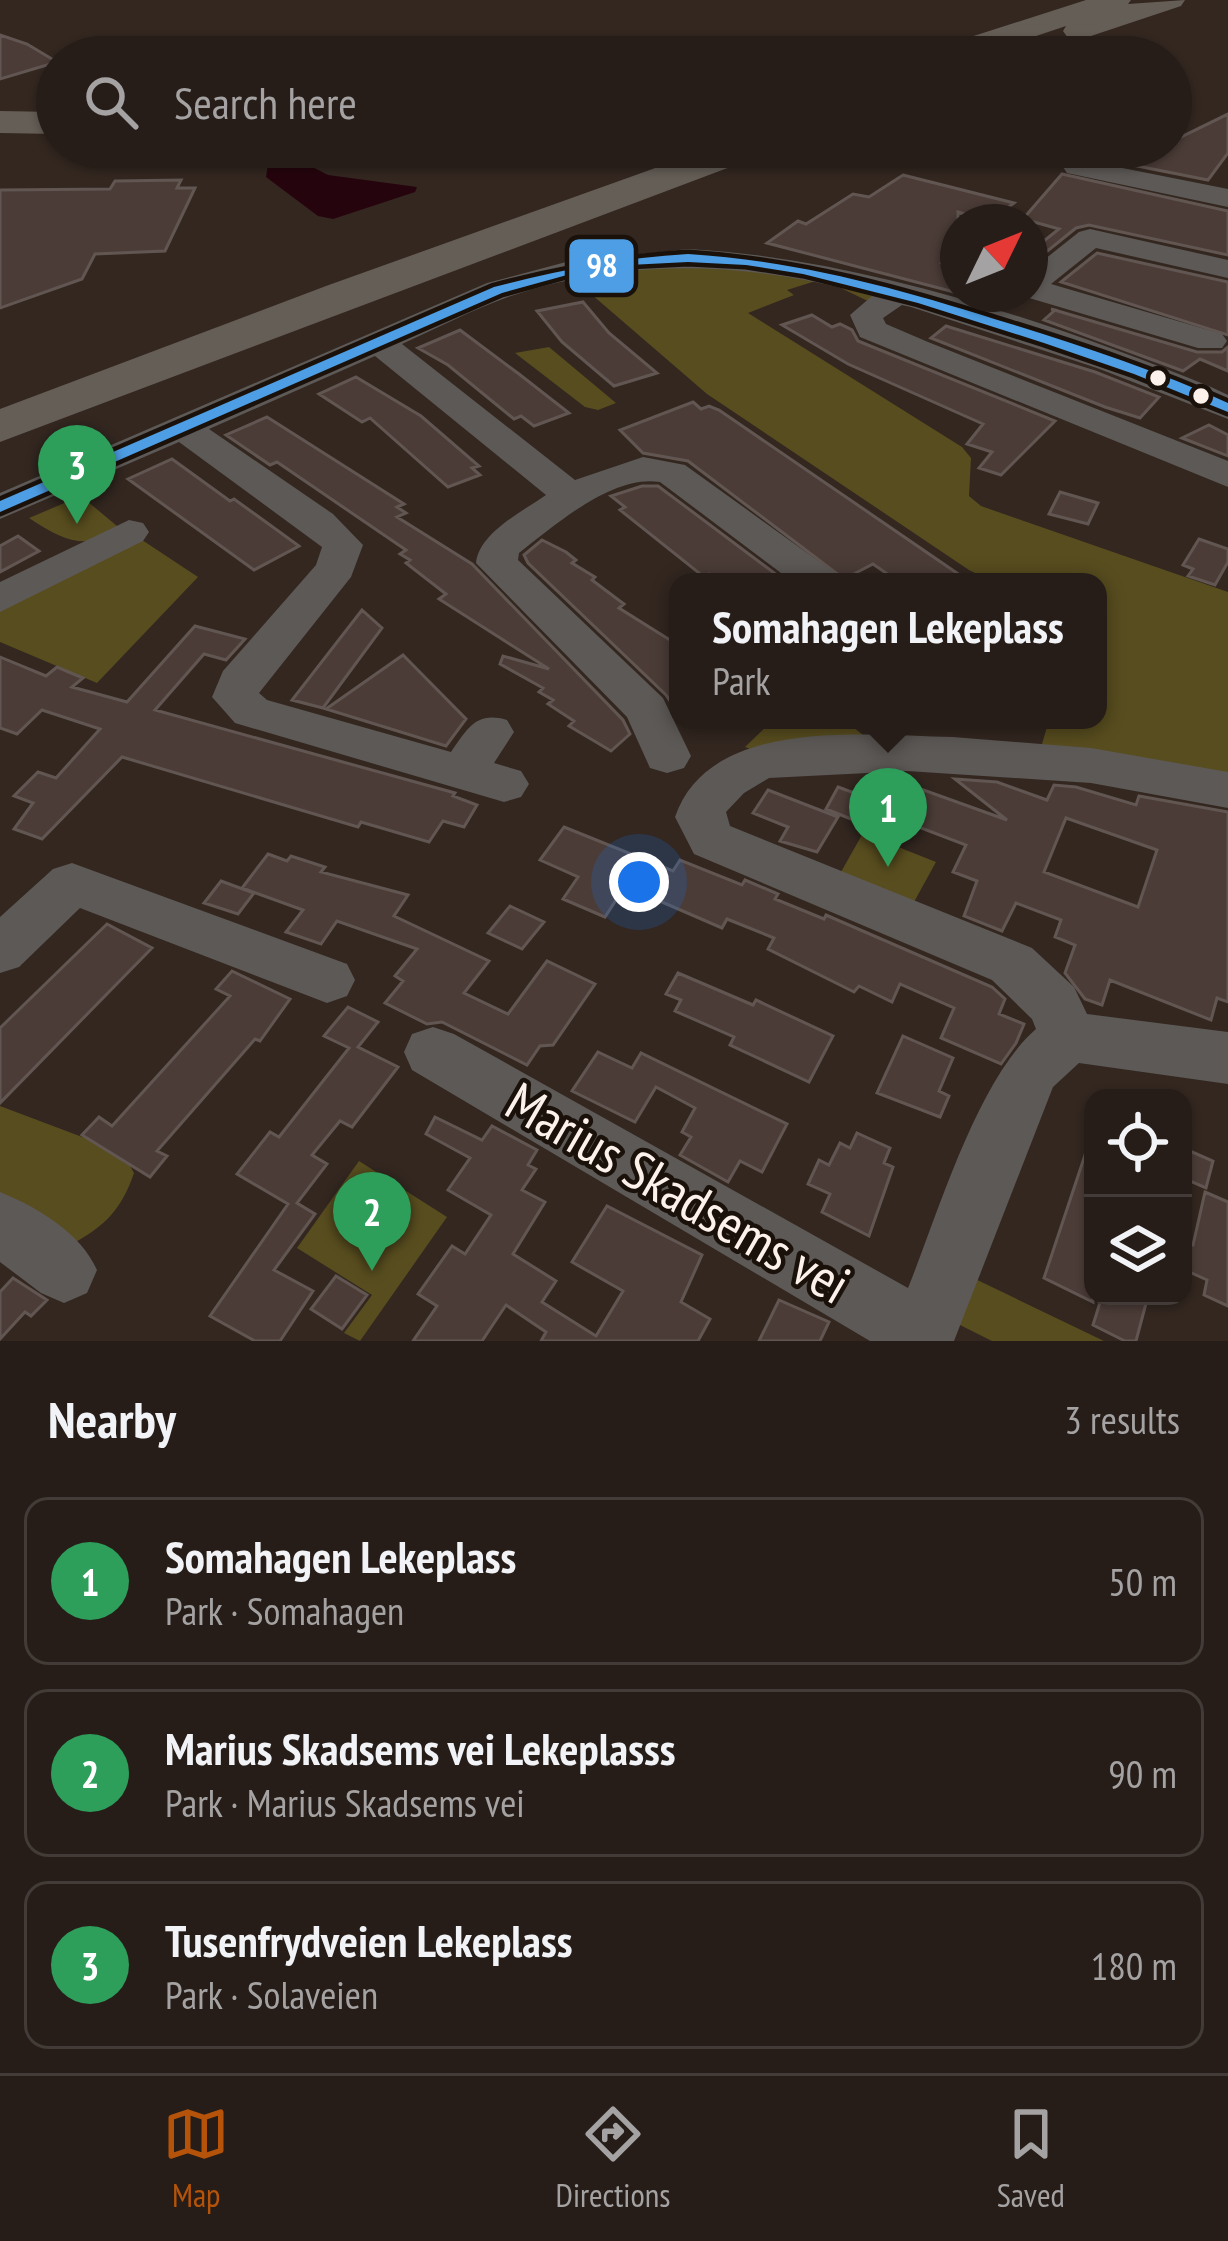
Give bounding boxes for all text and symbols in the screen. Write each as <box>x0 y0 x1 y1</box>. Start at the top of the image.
search box <box>36 36 1192 168</box>
icon: search <box>78 69 144 135</box>
text: Search here <box>174 73 357 131</box>
north arrow <box>940 204 1048 312</box>
line badge: 98 <box>567 237 636 295</box>
text: 98 <box>586 243 618 286</box>
unlabelled marker <box>1147 367 1169 389</box>
unlabelled marker <box>1190 385 1212 407</box>
pin: 3 <box>38 425 116 524</box>
popup <box>669 573 1107 729</box>
text: Somahagen Lekeplass <box>712 597 1064 655</box>
text: Park <box>712 655 770 706</box>
pin: 1 <box>849 768 927 867</box>
your location <box>609 852 669 912</box>
street label: Marius Skadsems vei <box>494 1066 863 1319</box>
map controls <box>1084 1089 1192 1305</box>
button: locate <box>1084 1089 1192 1197</box>
pin: 2 <box>333 1172 411 1271</box>
button: layers <box>1084 1197 1192 1305</box>
text: Nearby <box>48 1386 176 1452</box>
text: 3 results <box>1064 1394 1180 1445</box>
text: Somahagen Lekeplass <box>165 1527 516 1585</box>
text: 1 <box>81 1556 99 1607</box>
text: 50 m <box>1108 1556 1177 1607</box>
text: Park · Somahagen <box>165 1585 404 1636</box>
text: Marius Skadsems vei Lekeplasss <box>165 1719 675 1777</box>
text: 2 <box>81 1748 99 1799</box>
text: 90 m <box>1108 1748 1177 1799</box>
text: Park · Marius Skadsems vei <box>165 1777 525 1828</box>
text: Tusenfrydveien Lekeplass <box>165 1911 572 1969</box>
text: 3 <box>81 1940 99 1991</box>
text: 180 m <box>1091 1940 1177 1991</box>
text: Park · Solaveien <box>165 1969 378 2020</box>
tab: Map <box>163 2101 229 2216</box>
tab: Directions <box>556 2101 670 2216</box>
tab: Saved <box>997 2101 1065 2216</box>

